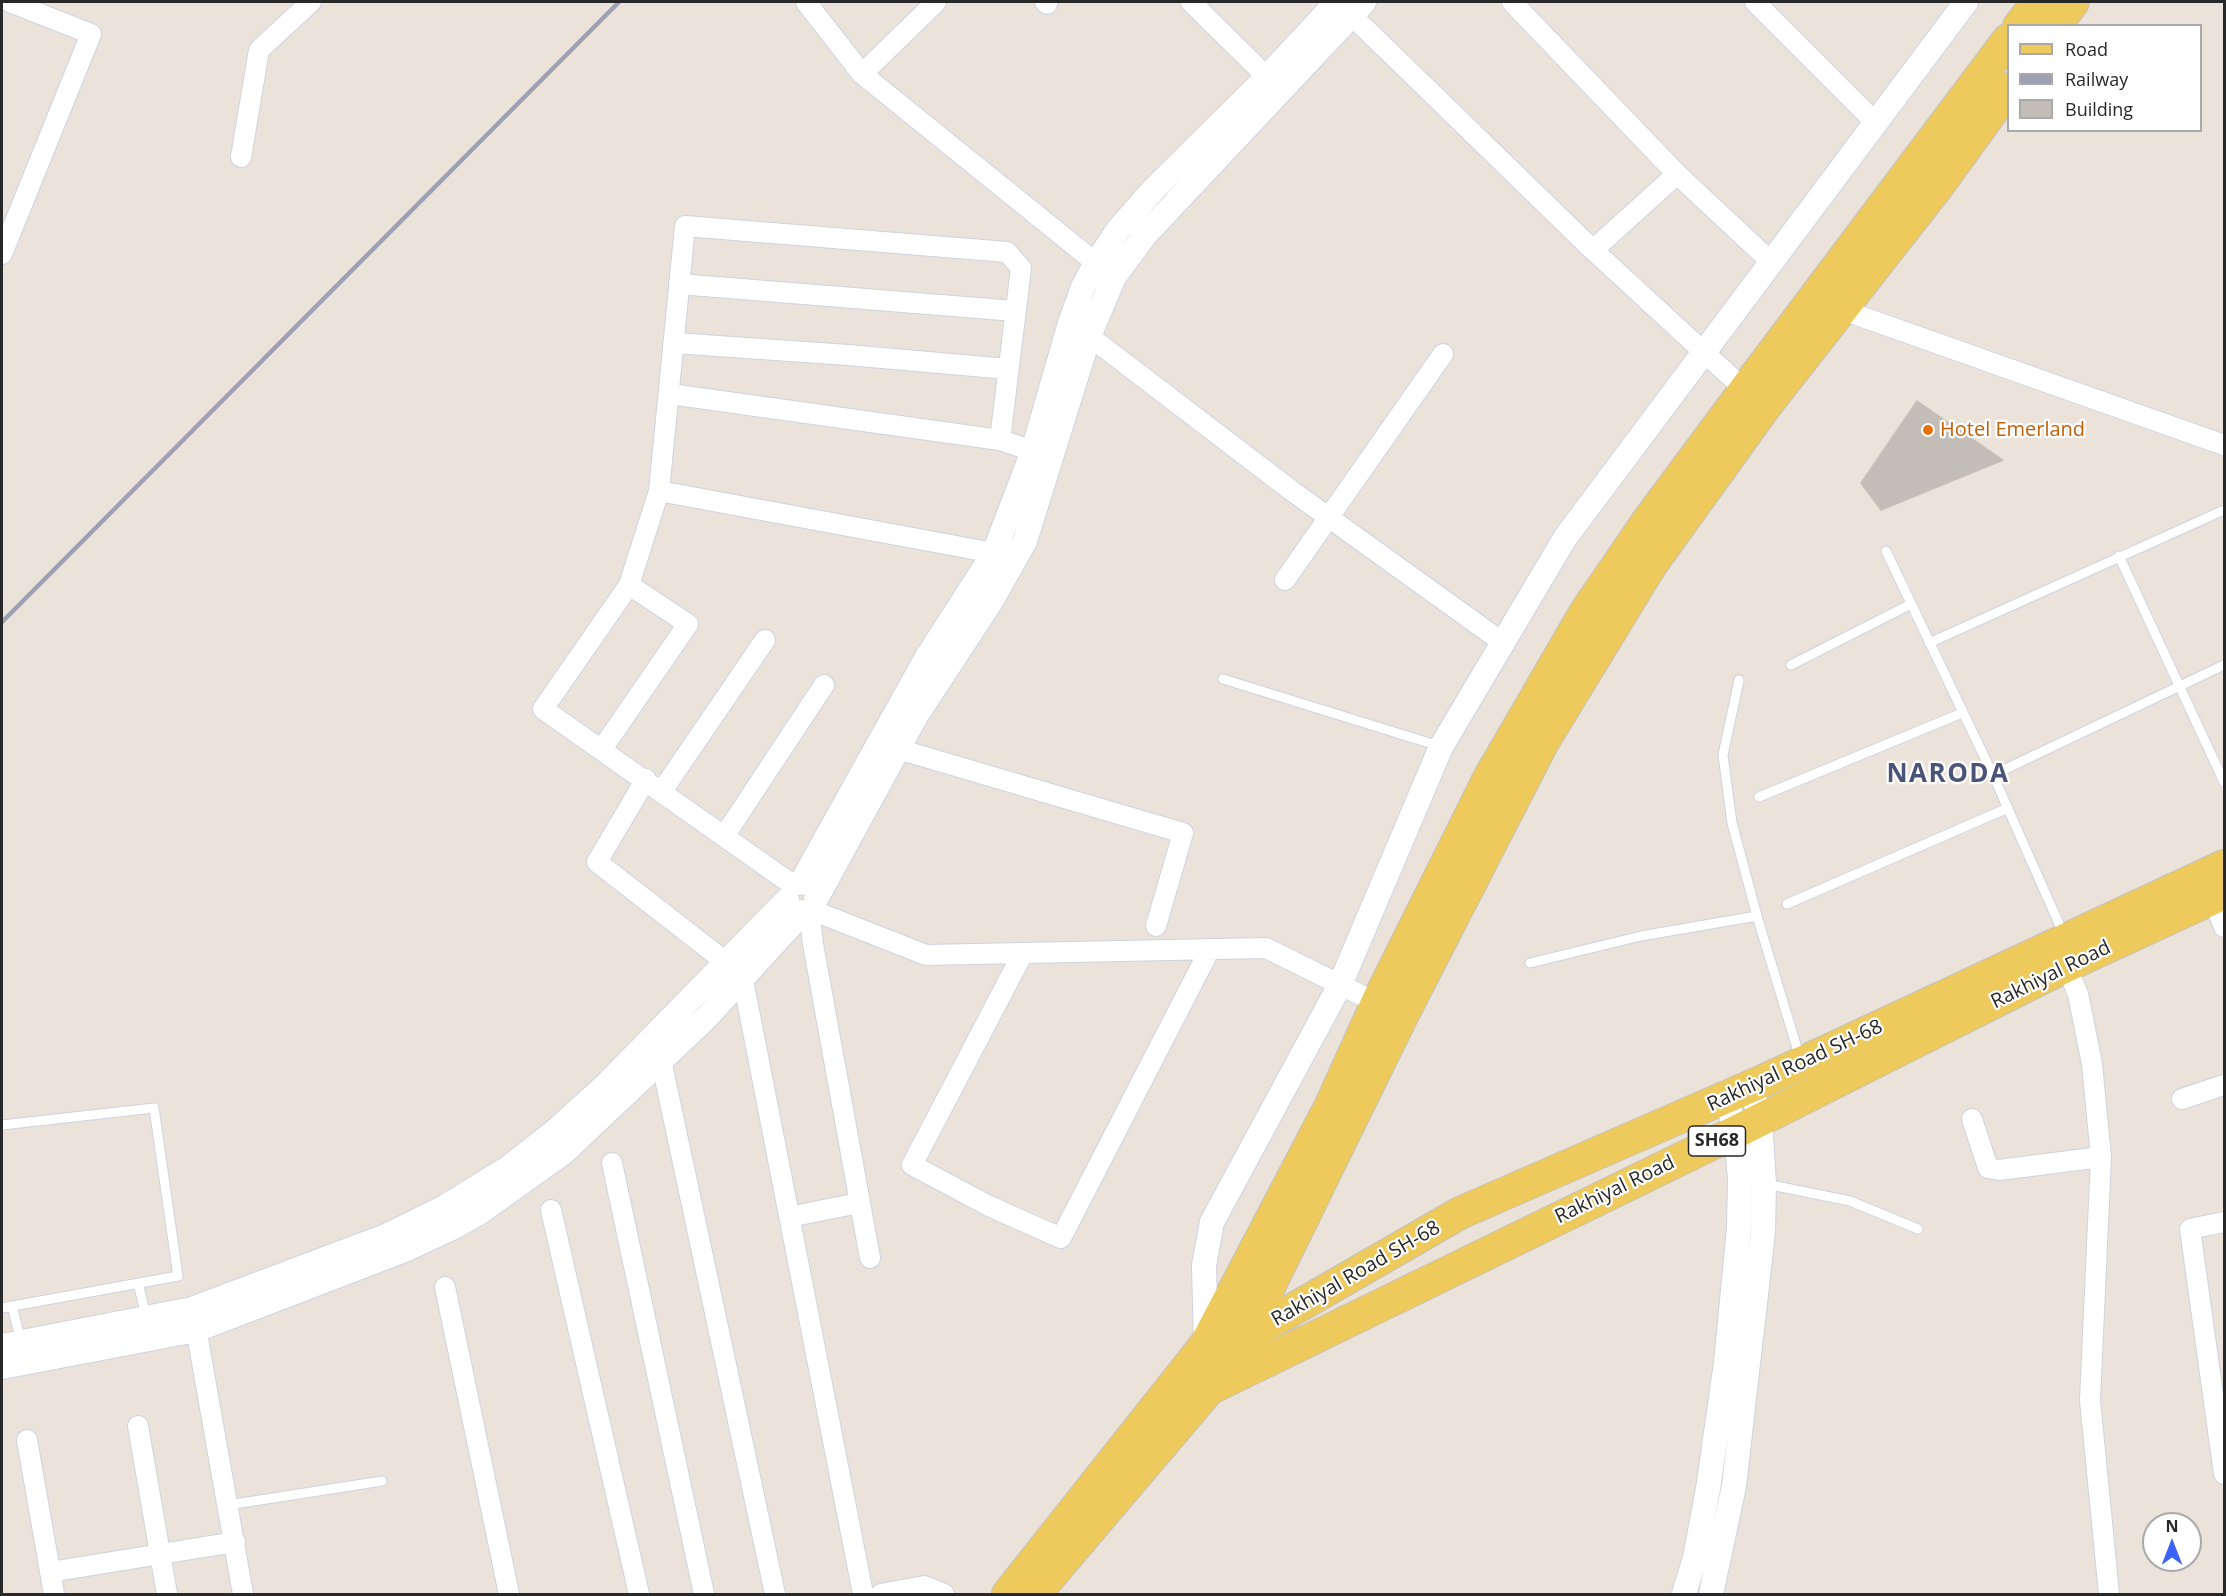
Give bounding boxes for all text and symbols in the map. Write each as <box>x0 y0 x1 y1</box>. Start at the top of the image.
legend <box>2007 24 2202 132</box>
text: Road <box>2065 37 2108 61</box>
text: Railway <box>2065 67 2128 91</box>
text: Building <box>2065 97 2133 121</box>
place label: Hotel Emerland <box>1940 418 2085 442</box>
marker: Hotel Emerland <box>1921 423 1935 437</box>
district label: NARODA <box>1886 759 2010 791</box>
street label: Rakhiyal Road <box>1987 936 2115 1014</box>
street label: Rakhiyal Road SH-68 <box>1704 1015 1886 1117</box>
road number: SH68 <box>1688 1126 1746 1156</box>
street label: Rakhiyal Road <box>1551 1151 1679 1229</box>
street label: Rakhiyal Road SH-68 <box>1267 1216 1445 1332</box>
north arrow <box>2142 1512 2202 1572</box>
text: N <box>2165 1515 2179 1537</box>

